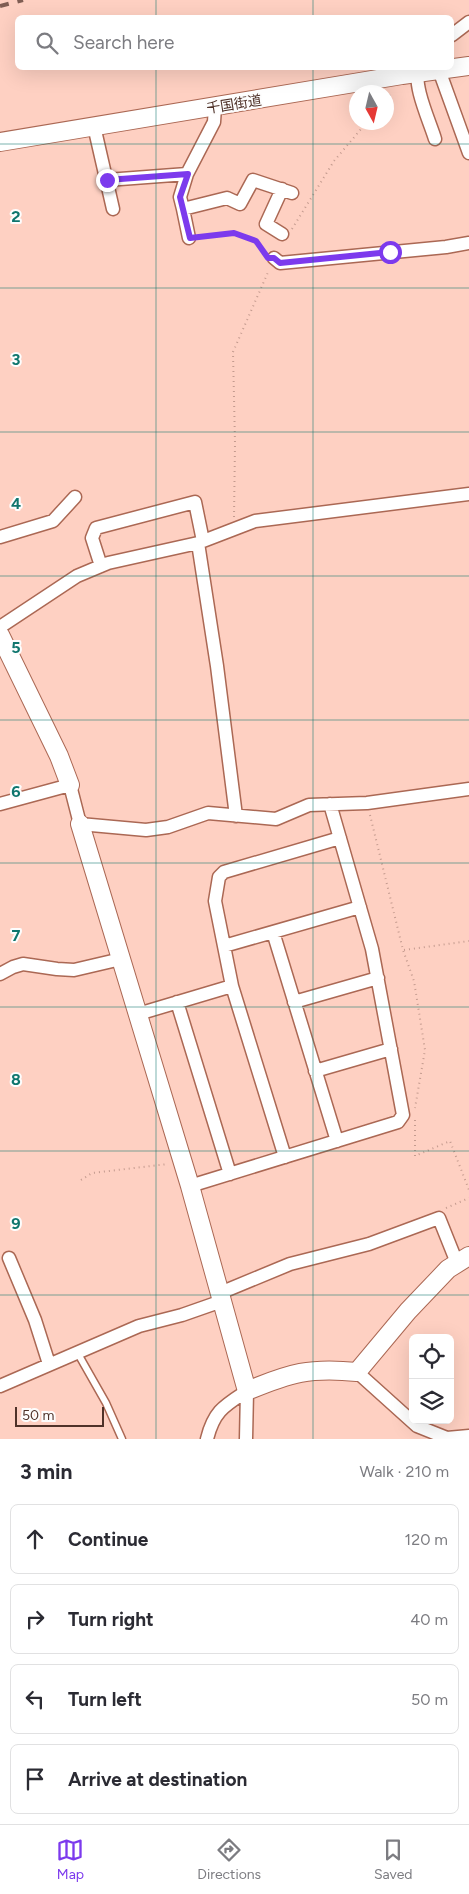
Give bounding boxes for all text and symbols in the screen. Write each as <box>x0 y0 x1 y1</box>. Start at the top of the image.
search box <box>15 15 454 70</box>
icon: search <box>33 29 61 57</box>
text: Search here <box>73 31 175 54</box>
north arrow <box>349 85 394 130</box>
street label: 千国街道 <box>205 92 263 117</box>
route end <box>96 169 119 192</box>
text: 2 <box>11 207 21 226</box>
route start <box>379 241 402 264</box>
text: 3 <box>12 350 21 369</box>
text: 4 <box>11 494 21 513</box>
text: 5 <box>11 638 21 657</box>
text: 6 <box>11 782 21 801</box>
text: 7 <box>12 926 21 945</box>
text: 8 <box>11 1070 21 1089</box>
text: 9 <box>11 1214 21 1233</box>
map controls <box>409 1334 454 1424</box>
button: locate <box>409 1334 454 1379</box>
button: layers <box>409 1379 454 1424</box>
scale bar <box>15 1404 104 1427</box>
text: 50 m <box>22 1407 54 1424</box>
text: 3 min <box>20 1459 72 1484</box>
text: Walk · 210 m <box>360 1462 449 1481</box>
icon: ahead <box>21 1525 49 1553</box>
text: Continue <box>68 1528 148 1551</box>
text: 120 m <box>405 1530 448 1549</box>
icon: right <box>21 1605 49 1633</box>
text: Turn right <box>68 1608 154 1631</box>
text: 40 m <box>410 1610 448 1629</box>
icon: left <box>21 1685 49 1713</box>
text: Turn left <box>68 1688 142 1711</box>
text: 50 m <box>411 1690 448 1709</box>
icon: arrive <box>21 1765 49 1793</box>
text: Arrive at destination <box>68 1768 247 1791</box>
tab: Map <box>56 1836 84 1883</box>
tab: Directions <box>197 1836 261 1883</box>
tab: Saved <box>374 1836 413 1883</box>

